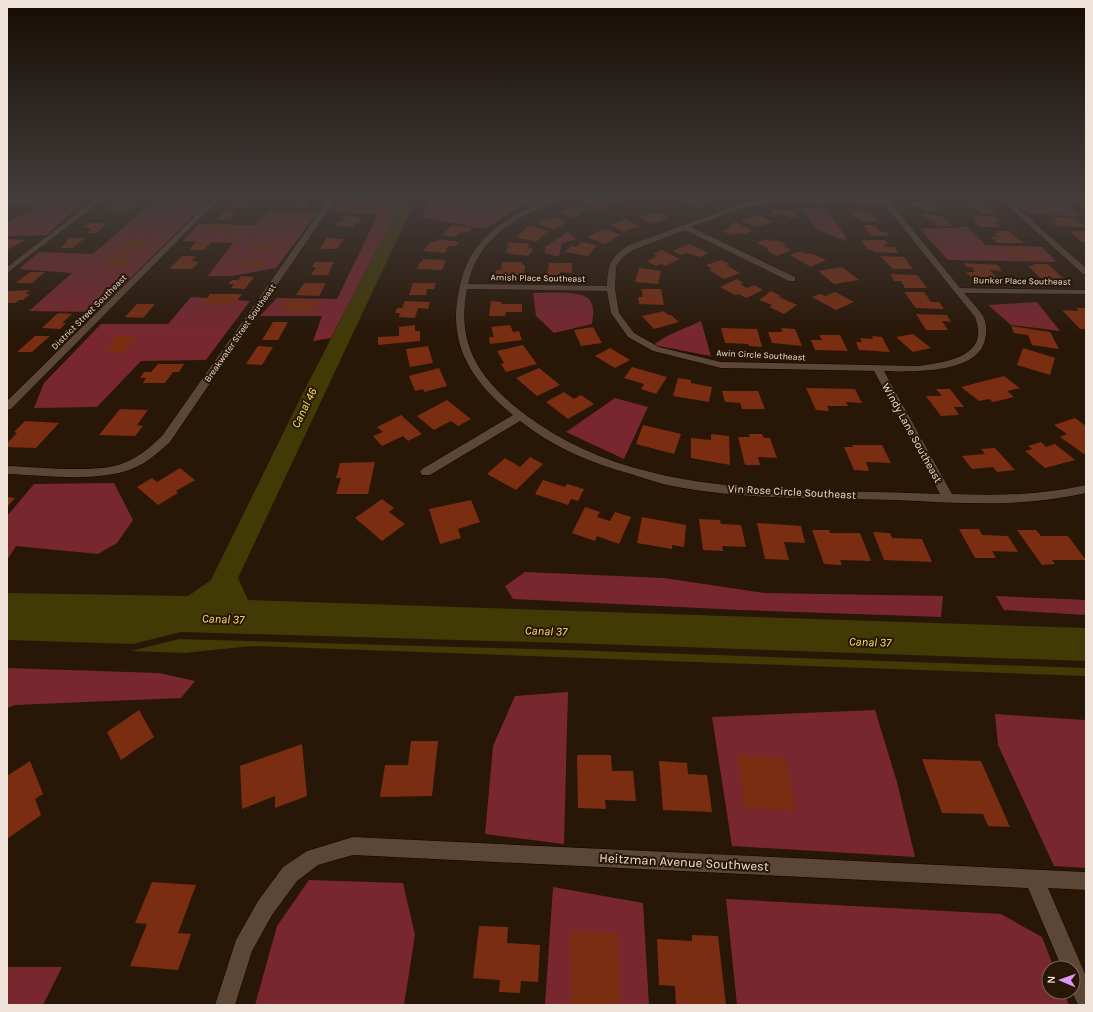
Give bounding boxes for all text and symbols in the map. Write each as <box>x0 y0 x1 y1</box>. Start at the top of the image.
street label: District Street Southeast <box>49 272 129 352</box>
street label: Amish Place Southeast <box>491 272 586 284</box>
street label: Bunker Place Southeast <box>973 275 1072 287</box>
street label: Breakwater Street Southeast <box>202 281 278 384</box>
street label: Awin Circle Southeast <box>716 348 807 362</box>
street label: Windy Lane Southeast <box>879 381 945 485</box>
water label: Canal 46 <box>288 385 320 430</box>
street label: Vin Rose Circle Southeast <box>728 482 856 502</box>
water label: Canal 37 <box>202 611 245 627</box>
water label: Canal 37 <box>525 623 568 639</box>
water label: Canal 37 <box>849 634 892 650</box>
street label: Heitzman Avenue Southwest <box>599 850 769 874</box>
north arrow <box>1041 960 1081 1000</box>
text: N <box>1045 975 1058 984</box>

